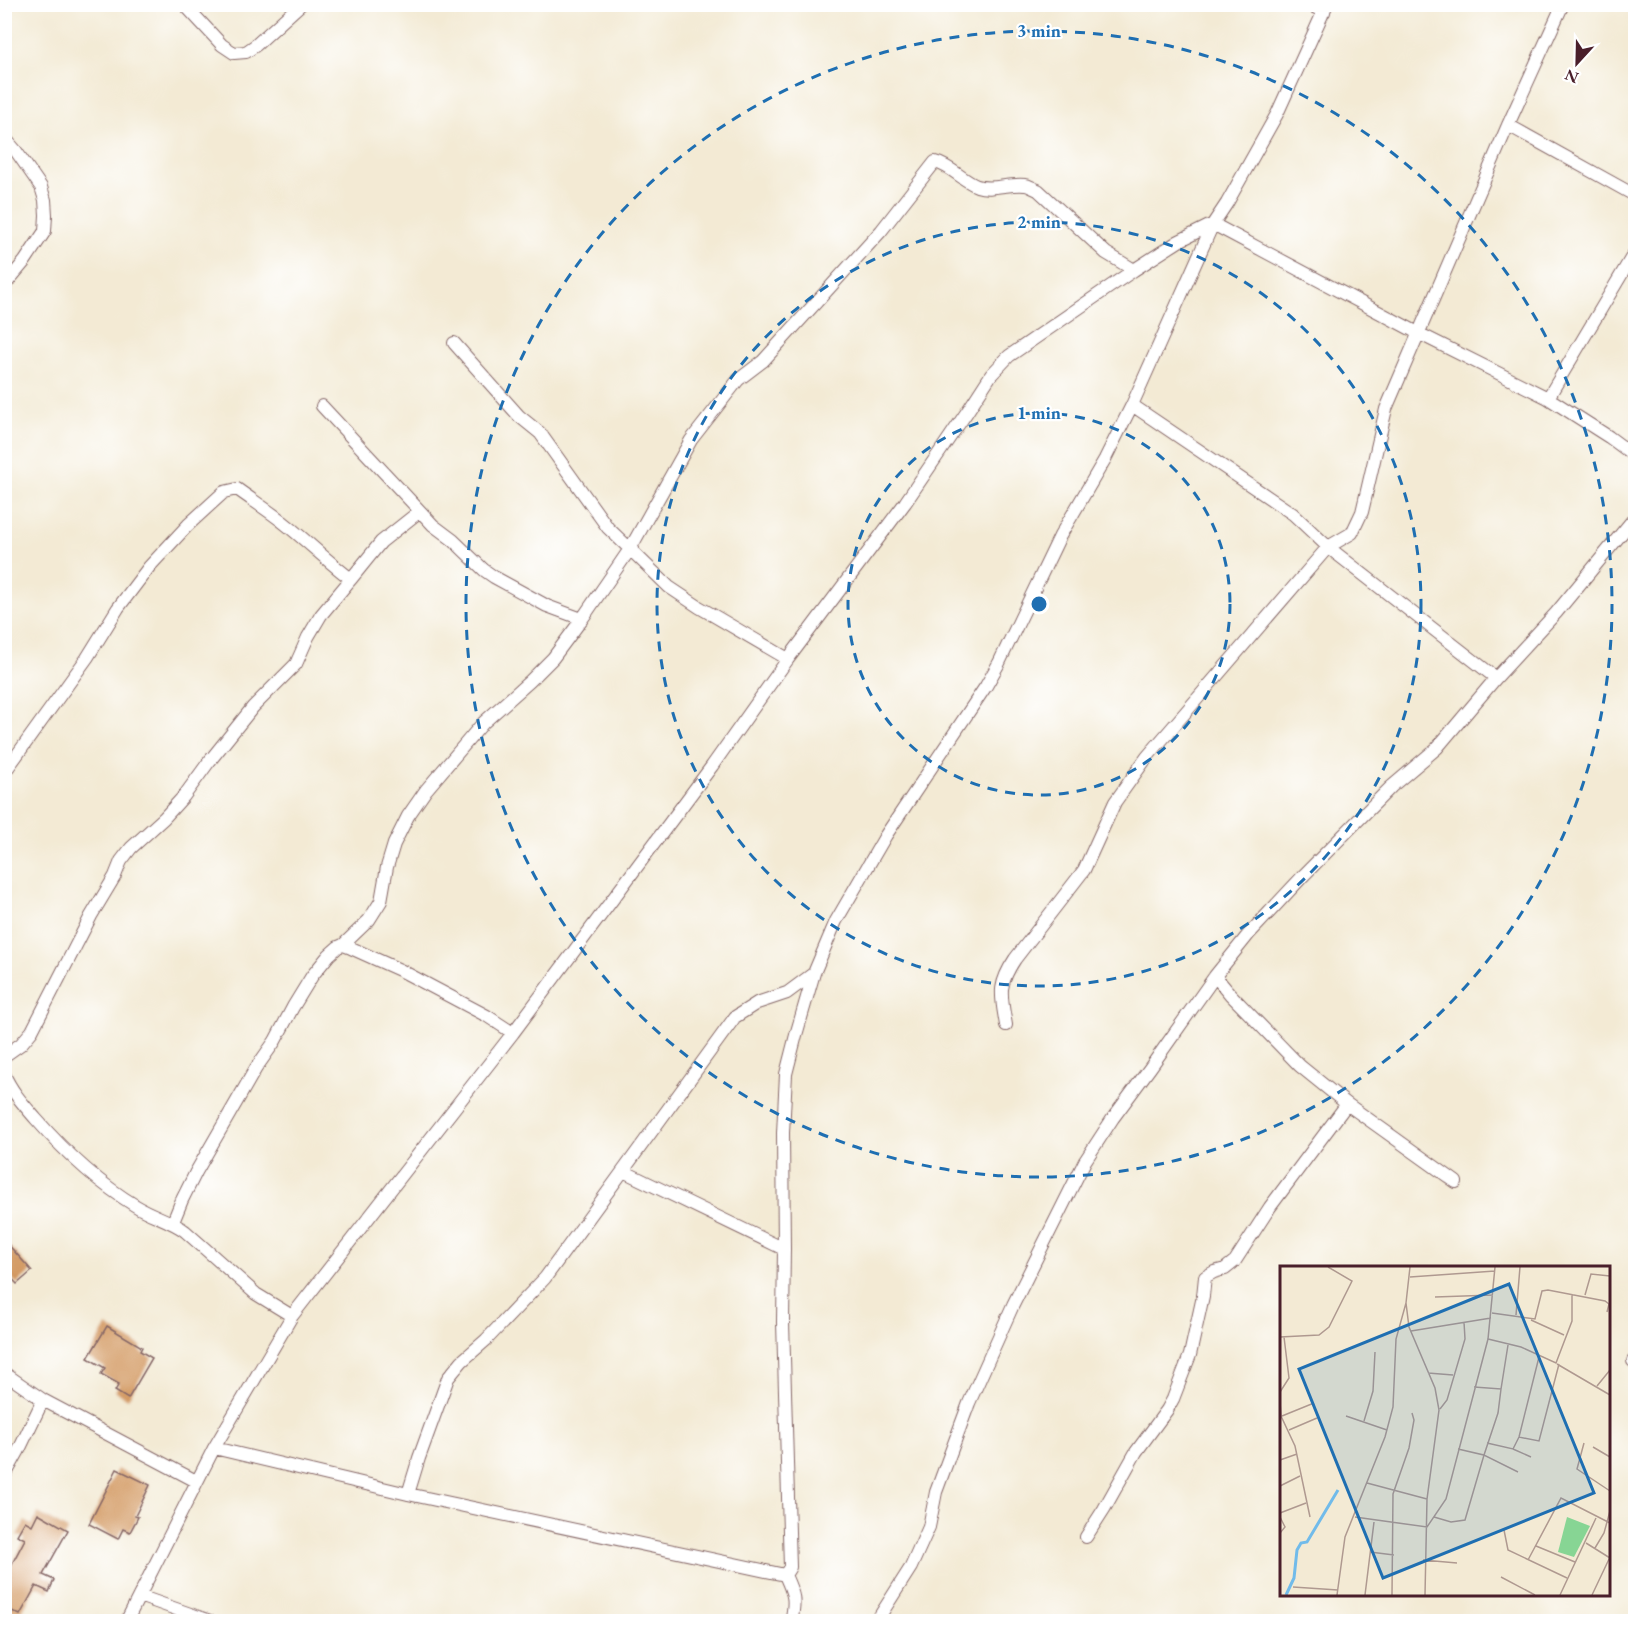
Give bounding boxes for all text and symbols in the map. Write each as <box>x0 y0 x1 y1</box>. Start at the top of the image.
text: 3 min <box>1017 19 1061 42</box>
north arrow <box>1547 33 1607 93</box>
text: N <box>1562 64 1582 89</box>
text: 2 min <box>1017 210 1061 233</box>
text: 1 min <box>1017 401 1061 424</box>
centre of rings <box>1029 594 1049 614</box>
inset map <box>1280 1266 1610 1596</box>

